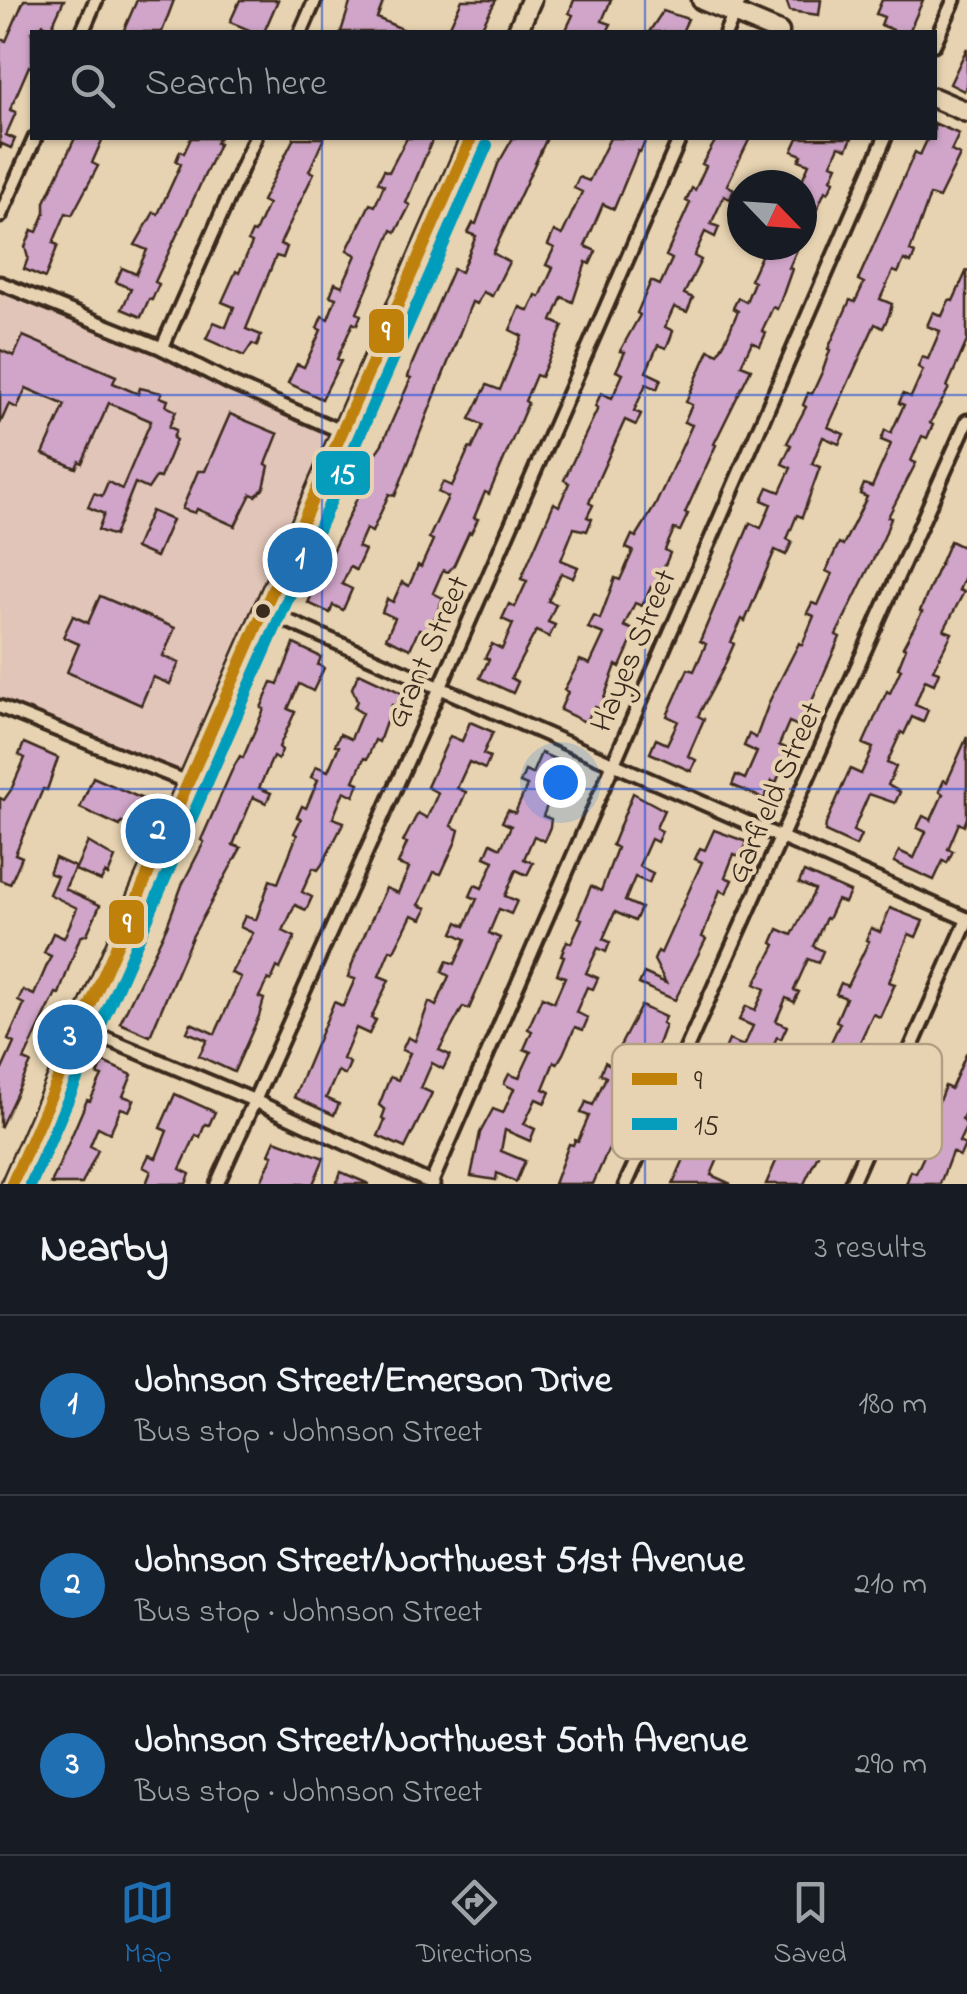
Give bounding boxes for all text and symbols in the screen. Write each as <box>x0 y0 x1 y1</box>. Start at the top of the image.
search box <box>30 30 937 140</box>
text: Search here <box>145 57 327 113</box>
icon: search <box>65 58 120 113</box>
north arrow <box>727 170 817 260</box>
line badge: 9 <box>367 307 406 355</box>
text: 9 <box>381 313 391 354</box>
line badge: 15 <box>314 449 372 497</box>
text: 15 <box>331 456 355 497</box>
pin: 1 <box>268 522 332 598</box>
street label: Hayes Street <box>580 562 691 740</box>
street label: Grant Street <box>375 568 484 736</box>
unlabelled marker <box>253 601 273 621</box>
street label: Garfield Street <box>715 695 837 892</box>
your location <box>535 757 586 808</box>
pin: 2 <box>126 794 190 868</box>
line badge: 9 <box>107 898 146 946</box>
text: 9 <box>122 905 132 946</box>
pin: 3 <box>38 1000 102 1074</box>
legend <box>612 1044 942 1159</box>
text: 9 <box>694 1062 703 1103</box>
text: 15 <box>694 1107 719 1148</box>
text: Nearby <box>40 1219 168 1280</box>
text: 3 results <box>815 1226 927 1273</box>
text: Johnson Street/Emerson Drive <box>135 1354 612 1410</box>
text: 1 <box>67 1382 78 1429</box>
text: 180 m <box>858 1382 927 1429</box>
text: Bus stop · Johnson Street <box>135 1410 483 1457</box>
text: Johnson Street/Northwest 51st Avenue <box>135 1534 744 1590</box>
text: 2 <box>65 1562 80 1609</box>
text: 210 m <box>854 1562 927 1609</box>
text: Bus stop · Johnson Street <box>135 1590 483 1637</box>
text: Johnson Street/Northwest 50th Avenue <box>135 1714 748 1770</box>
text: 3 <box>66 1742 79 1789</box>
text: 290 m <box>855 1742 927 1789</box>
text: Bus stop · Johnson Street <box>135 1770 483 1817</box>
tab: Map <box>120 1875 175 1976</box>
tab: Directions <box>416 1875 533 1976</box>
tab: Saved <box>774 1875 847 1976</box>

